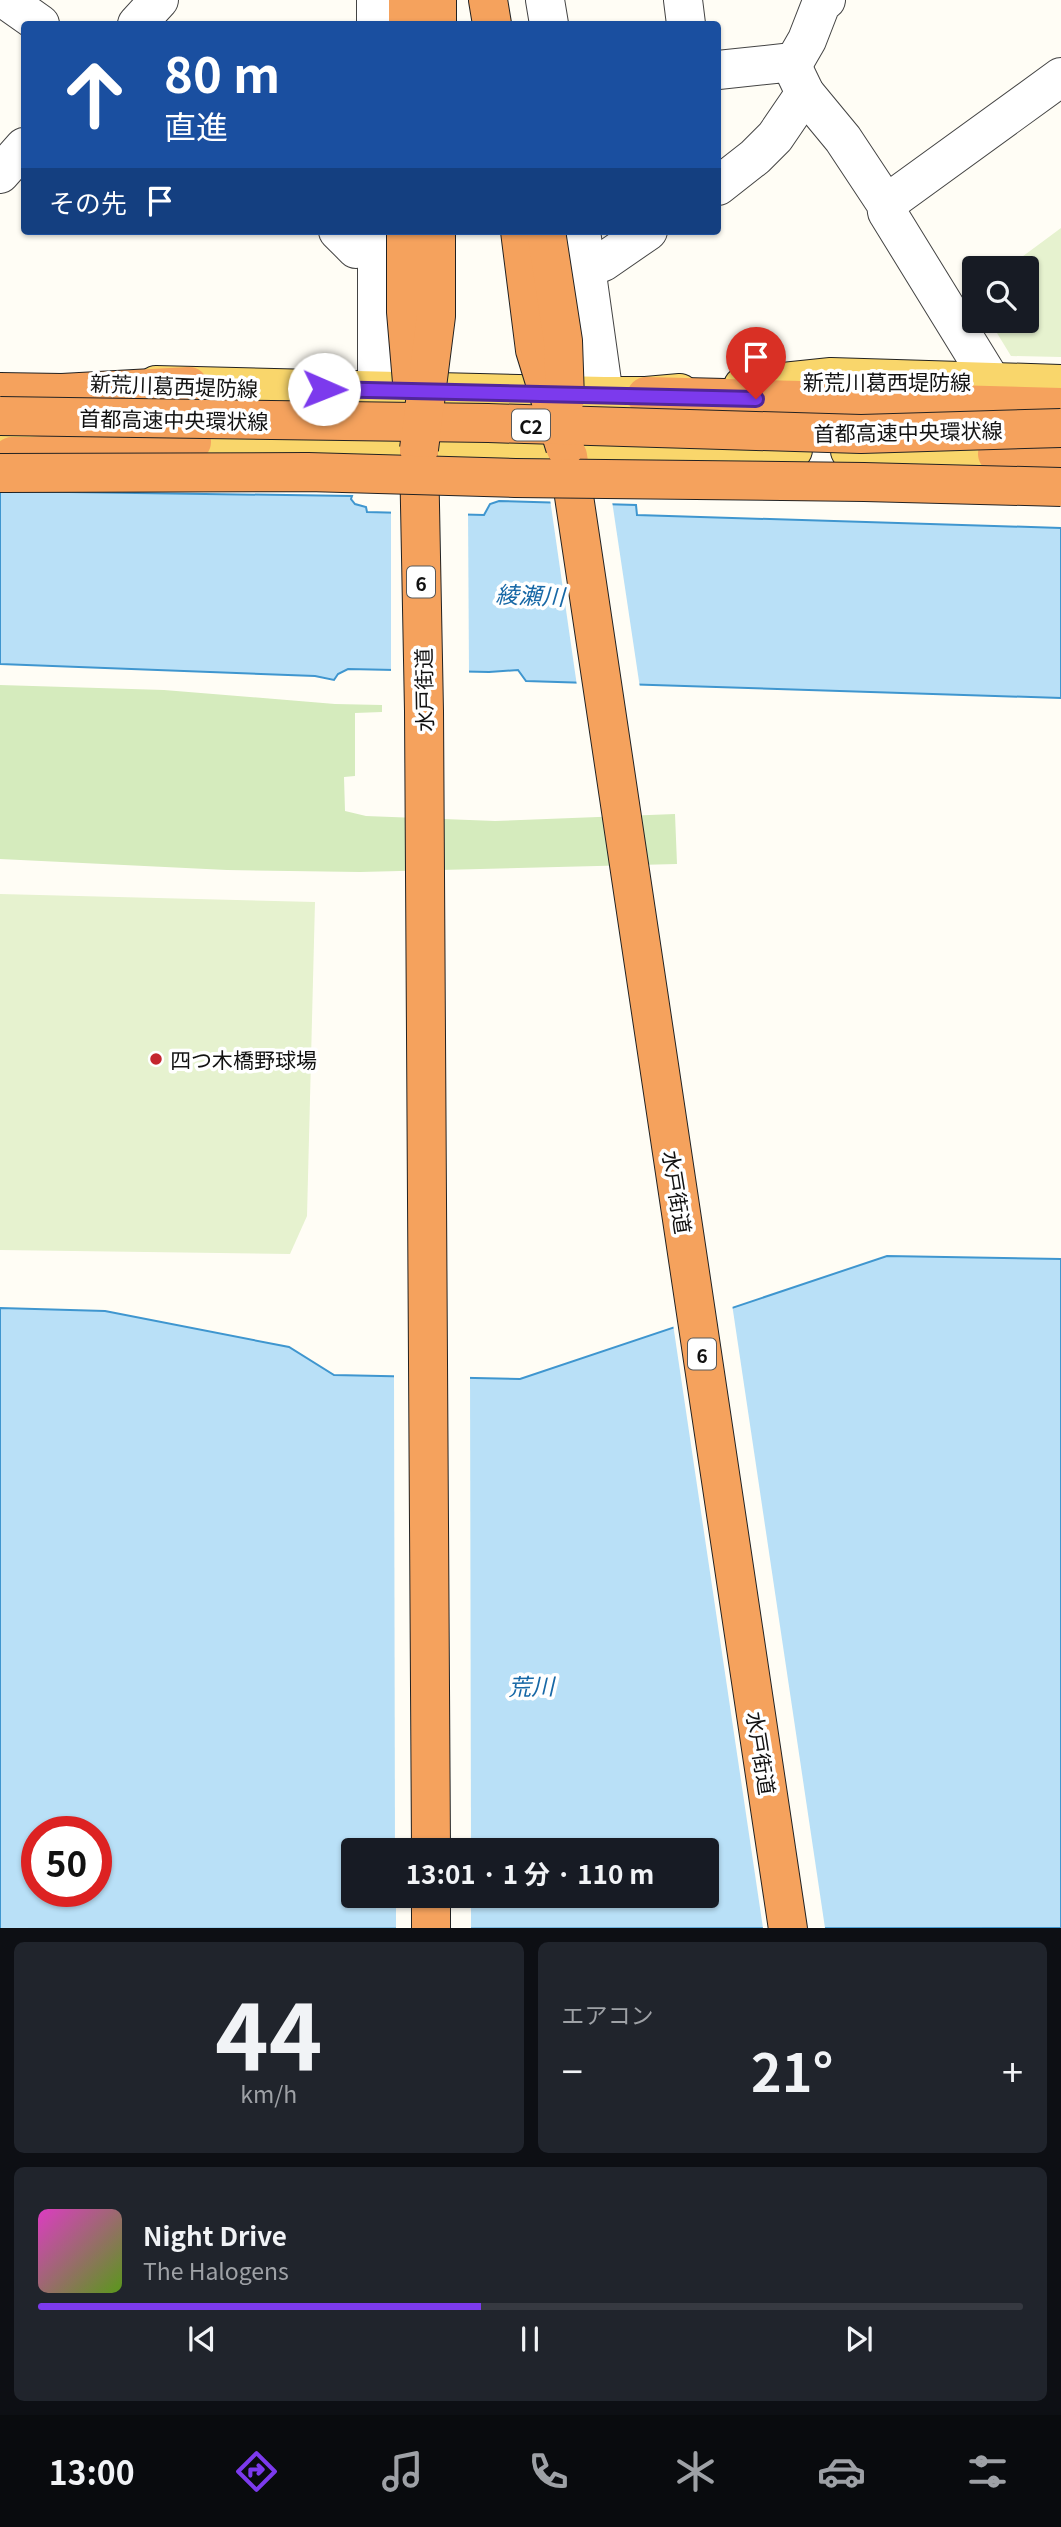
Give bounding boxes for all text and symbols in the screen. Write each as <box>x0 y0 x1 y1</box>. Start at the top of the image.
text: 80 m <box>164 36 280 107</box>
icon: ahead <box>49 49 140 140</box>
text: 直進 <box>164 102 228 148</box>
icon: arrive <box>141 182 179 220</box>
text: その先 <box>49 183 127 220</box>
map controls <box>962 256 1039 333</box>
button: search <box>962 256 1039 333</box>
pin <box>726 327 786 399</box>
icon: arrive <box>737 338 775 376</box>
position arrow <box>287 352 361 426</box>
street label: 新荒川葛西堤防線 <box>803 366 971 396</box>
street label: 新荒川葛西堤防線 <box>90 367 258 403</box>
street label: 首都高速中央環状線 <box>79 402 269 436</box>
road number: C2 <box>512 410 550 440</box>
street label: 首都高速中央環状線 <box>813 414 1003 448</box>
road number: 6 <box>407 566 435 597</box>
water label: 綾瀬川 <box>495 576 568 612</box>
street label: 水戸街道 <box>407 648 439 732</box>
place label: 四つ木橋野球場 <box>170 1044 317 1074</box>
marker: 四つ木橋野球場 <box>148 1051 164 1067</box>
street label: 水戸街道 <box>657 1148 699 1236</box>
road number: 6 <box>688 1338 716 1370</box>
water label: 荒川 <box>508 1668 557 1702</box>
street label: 水戸街道 <box>741 1709 783 1797</box>
speed limit sign: 50 <box>21 1816 112 1907</box>
text: 13:01 · 1 分 · 110 m <box>406 1854 654 1891</box>
text: 44 <box>215 1964 322 2096</box>
text: エアコン <box>562 1997 654 2031</box>
text: 21° <box>751 2032 833 2107</box>
text: − <box>562 2042 583 2097</box>
text: + <box>1002 2042 1023 2097</box>
text: km/h <box>240 2076 297 2110</box>
text: Night Drive <box>143 2216 287 2253</box>
text: The Halogens <box>143 2253 289 2287</box>
icon: previous <box>183 2320 221 2358</box>
icon: pause <box>511 2320 549 2358</box>
icon: next <box>840 2320 878 2358</box>
icon: directions <box>232 2447 281 2496</box>
icon: music <box>378 2447 427 2496</box>
icon: phone <box>524 2447 573 2496</box>
icon: climate <box>671 2447 720 2496</box>
icon: car <box>817 2447 866 2496</box>
icon: filters <box>963 2447 1012 2496</box>
text: 13:00 <box>49 2448 135 2494</box>

